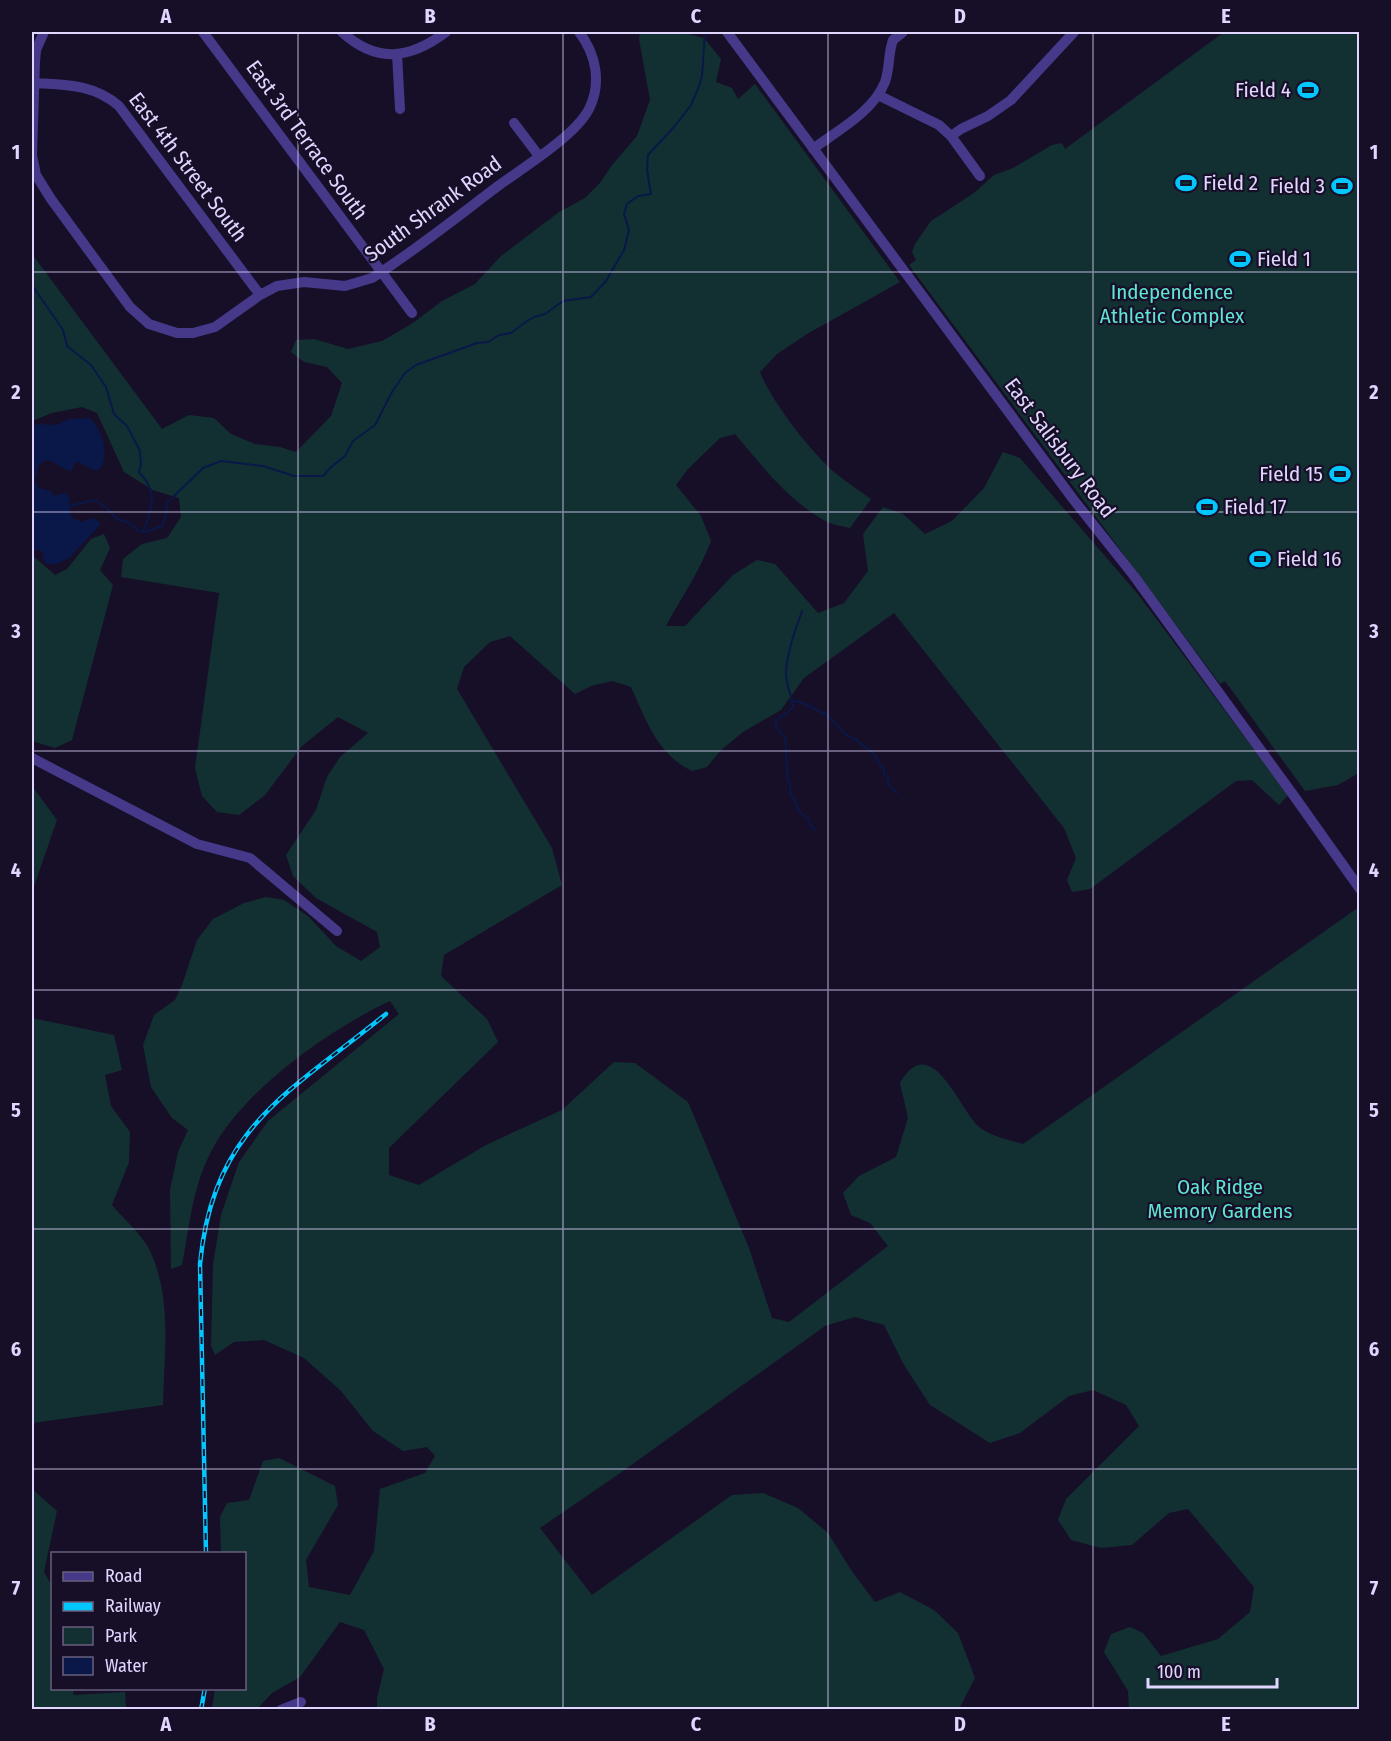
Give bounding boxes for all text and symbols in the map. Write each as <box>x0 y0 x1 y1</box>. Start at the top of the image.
text: A <box>160 4 173 28</box>
text: B <box>424 4 436 28</box>
text: C <box>691 4 702 28</box>
text: D <box>954 4 966 28</box>
text: E <box>1221 4 1231 28</box>
street label: East 3rd Terrace South <box>241 55 373 225</box>
place label: Field 4 <box>1235 77 1291 103</box>
sports icon: Field 4 <box>1296 78 1320 102</box>
street label: East 4th Street South <box>123 87 253 247</box>
text: 1 <box>12 140 20 164</box>
text: 1 <box>1370 140 1378 164</box>
street label: South Shrank Road <box>359 151 507 267</box>
place label: Field 2 <box>1203 170 1258 196</box>
sports icon: Field 2 <box>1174 171 1198 195</box>
place label: Field 3 <box>1270 173 1325 199</box>
sports icon: Field 3 <box>1330 174 1354 198</box>
place label: Field 1 <box>1257 246 1311 272</box>
sports icon: Field 1 <box>1228 247 1252 271</box>
park label: Independence Athletic Complex <box>1100 279 1245 329</box>
street label: East Salisbury Road <box>999 373 1121 523</box>
text: 2 <box>10 380 21 404</box>
text: 2 <box>1368 380 1379 404</box>
place label: Field 15 <box>1259 461 1323 487</box>
sports icon: Field 15 <box>1328 462 1352 486</box>
place label: Field 17 <box>1224 494 1287 520</box>
sports icon: Field 17 <box>1195 495 1219 519</box>
place label: Field 16 <box>1277 546 1341 572</box>
sports icon: Field 16 <box>1248 547 1272 571</box>
text: 3 <box>10 619 21 643</box>
text: 3 <box>1368 619 1379 643</box>
text: 4 <box>11 858 21 882</box>
text: 4 <box>1369 858 1379 882</box>
text: 5 <box>11 1098 21 1122</box>
text: 5 <box>1369 1098 1379 1122</box>
park label: Oak Ridge Memory Gardens <box>1148 1174 1292 1224</box>
text: 6 <box>11 1337 21 1361</box>
text: 6 <box>1369 1337 1379 1361</box>
legend <box>51 1552 246 1690</box>
text: Road <box>105 1565 142 1587</box>
text: 7 <box>12 1576 21 1600</box>
text: 7 <box>1370 1576 1379 1600</box>
text: Railway <box>105 1595 161 1617</box>
text: Park <box>105 1625 138 1647</box>
scale bar <box>1148 1651 1277 1689</box>
text: Water <box>105 1655 148 1677</box>
text: 100 m <box>1157 1661 1201 1683</box>
text: A <box>160 1712 173 1736</box>
text: B <box>424 1712 436 1736</box>
text: C <box>691 1712 702 1736</box>
text: D <box>954 1712 966 1736</box>
text: E <box>1221 1712 1231 1736</box>

